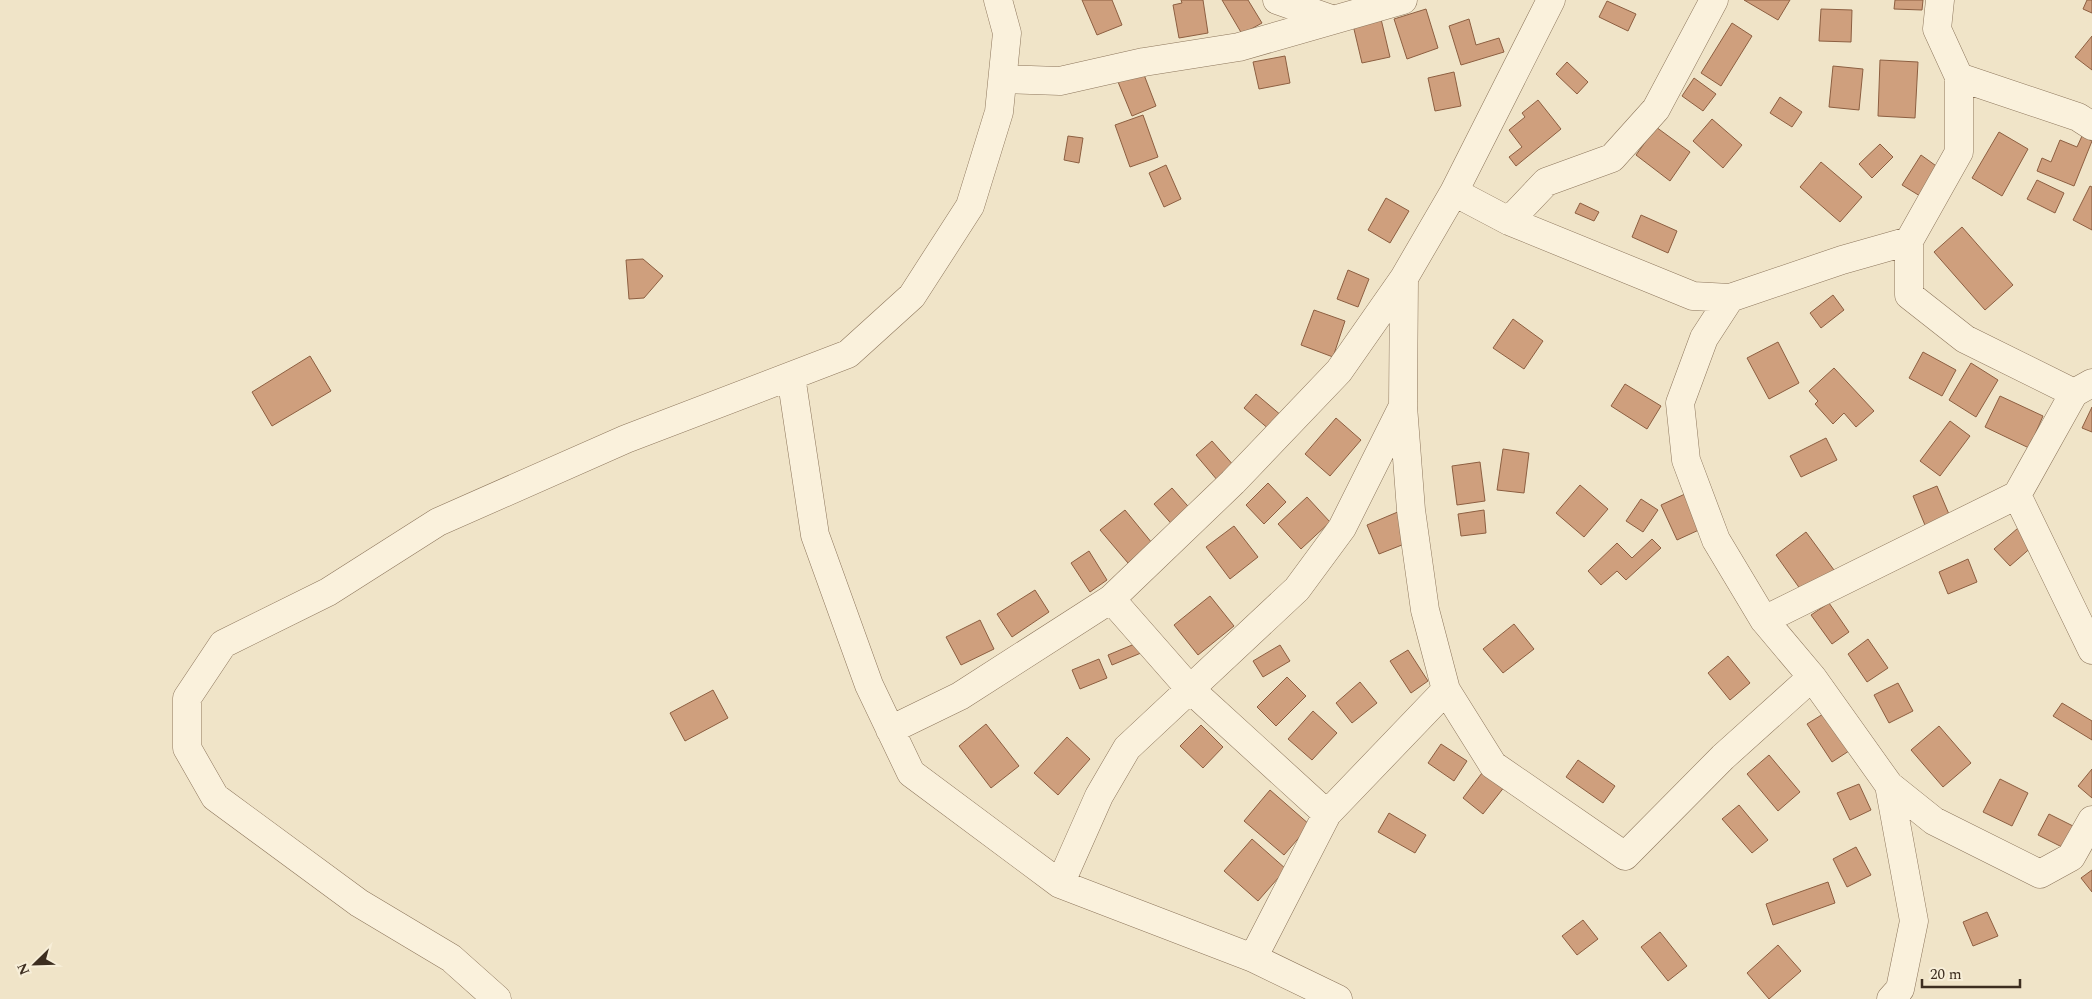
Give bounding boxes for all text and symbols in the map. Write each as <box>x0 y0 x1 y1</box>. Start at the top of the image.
north arrow <box>10 939 60 989</box>
scale bar <box>1922 956 2020 988</box>
text: N <box>12 960 35 978</box>
text: 20 m <box>1930 963 1962 986</box>

